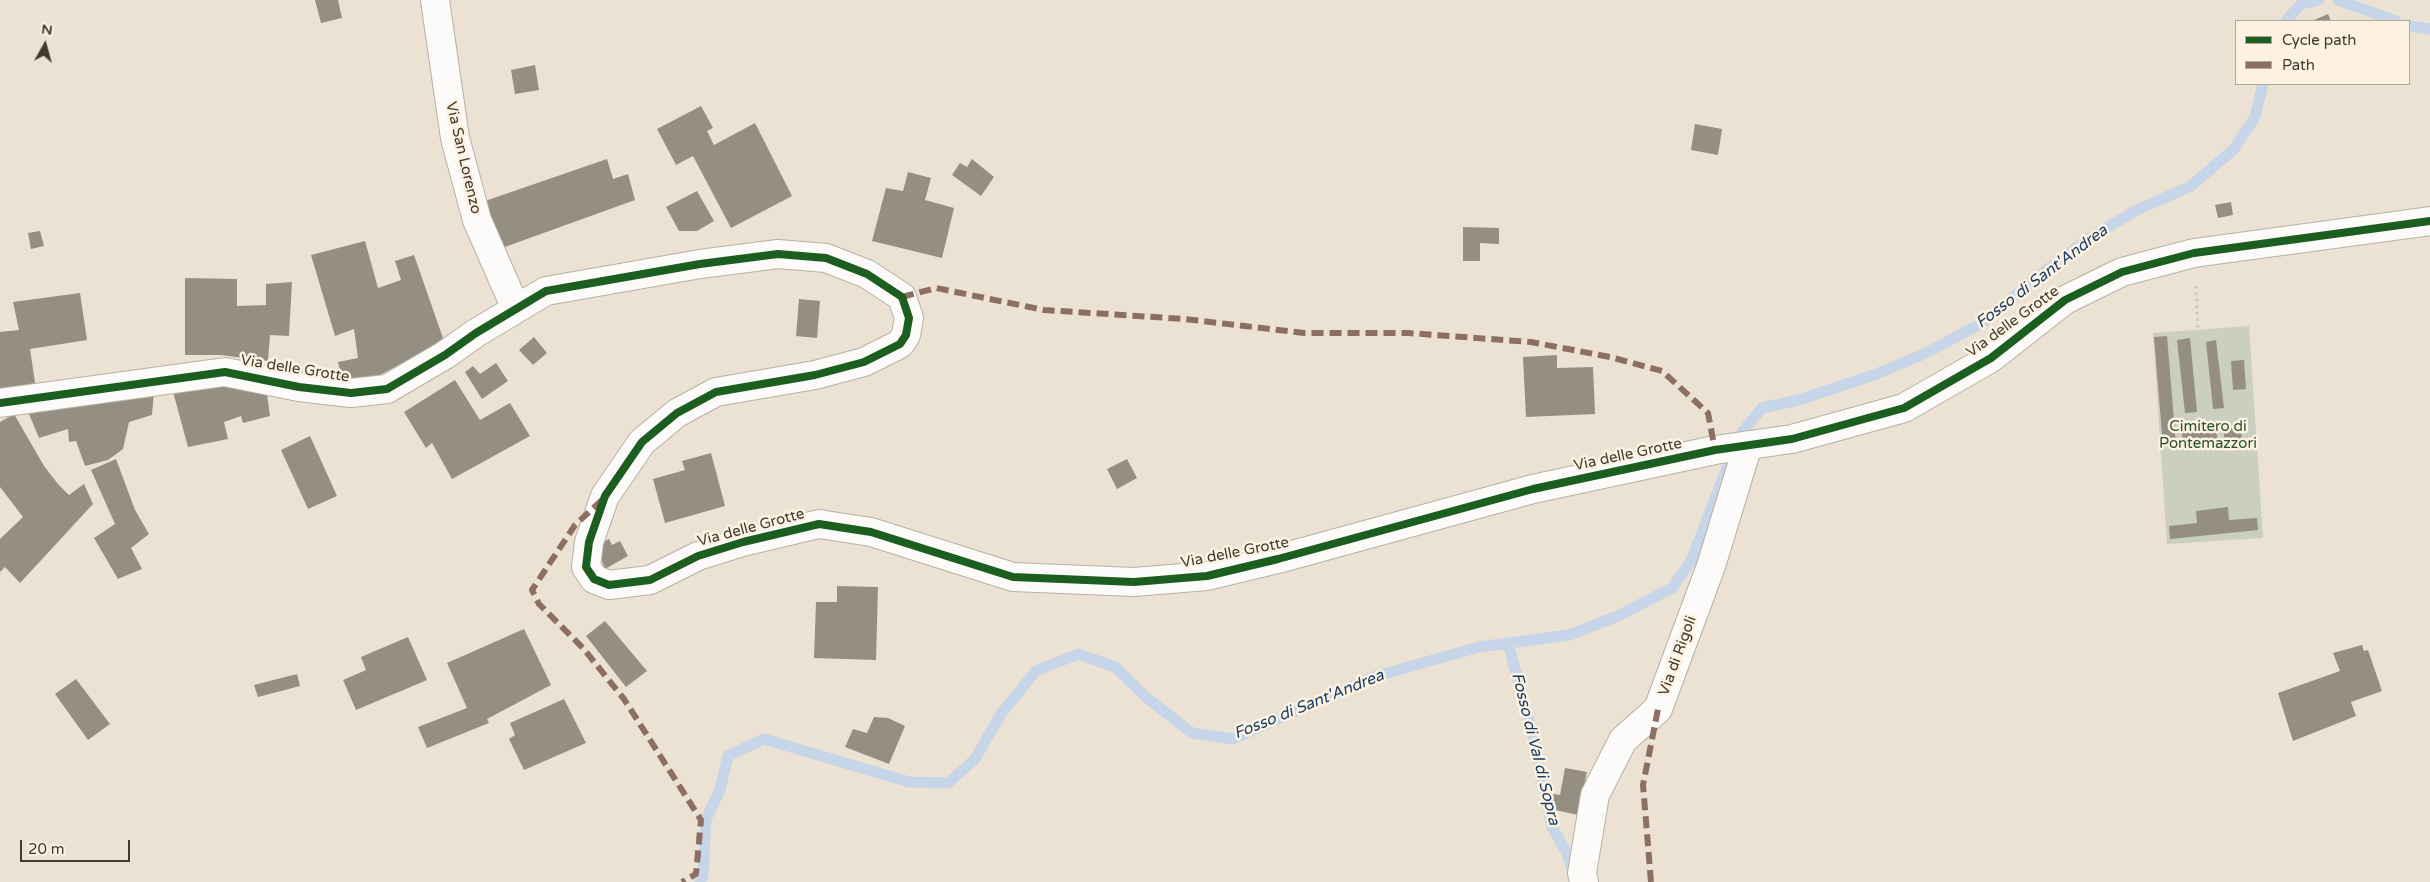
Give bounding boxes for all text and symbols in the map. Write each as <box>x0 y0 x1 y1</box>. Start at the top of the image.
north arrow <box>20 20 70 70</box>
text: N <box>40 20 54 39</box>
legend <box>2235 20 2410 85</box>
text: Cycle path <box>2282 31 2356 49</box>
text: Path <box>2282 56 2315 74</box>
street label: Via San Lorenzo <box>441 100 485 216</box>
water label: Fosso di Sant'Andrea <box>1972 221 2112 333</box>
street label: Via delle Grotte <box>1963 282 2063 362</box>
street label: Via delle Grotte <box>239 352 351 386</box>
park label: Cimitero di Pontemazzori <box>2159 418 2257 453</box>
street label: Via delle Grotte <box>1572 435 1684 475</box>
street label: Via delle Grotte <box>696 505 806 551</box>
street label: Via delle Grotte <box>1179 534 1291 572</box>
street label: Via di Rigoli <box>1655 614 1701 698</box>
water label: Fosso di Sant'Andrea <box>1231 666 1387 744</box>
water label: Fosso di Val di Sopra <box>1507 671 1563 827</box>
scale bar <box>22 830 132 862</box>
text: 20 m <box>28 840 65 858</box>

